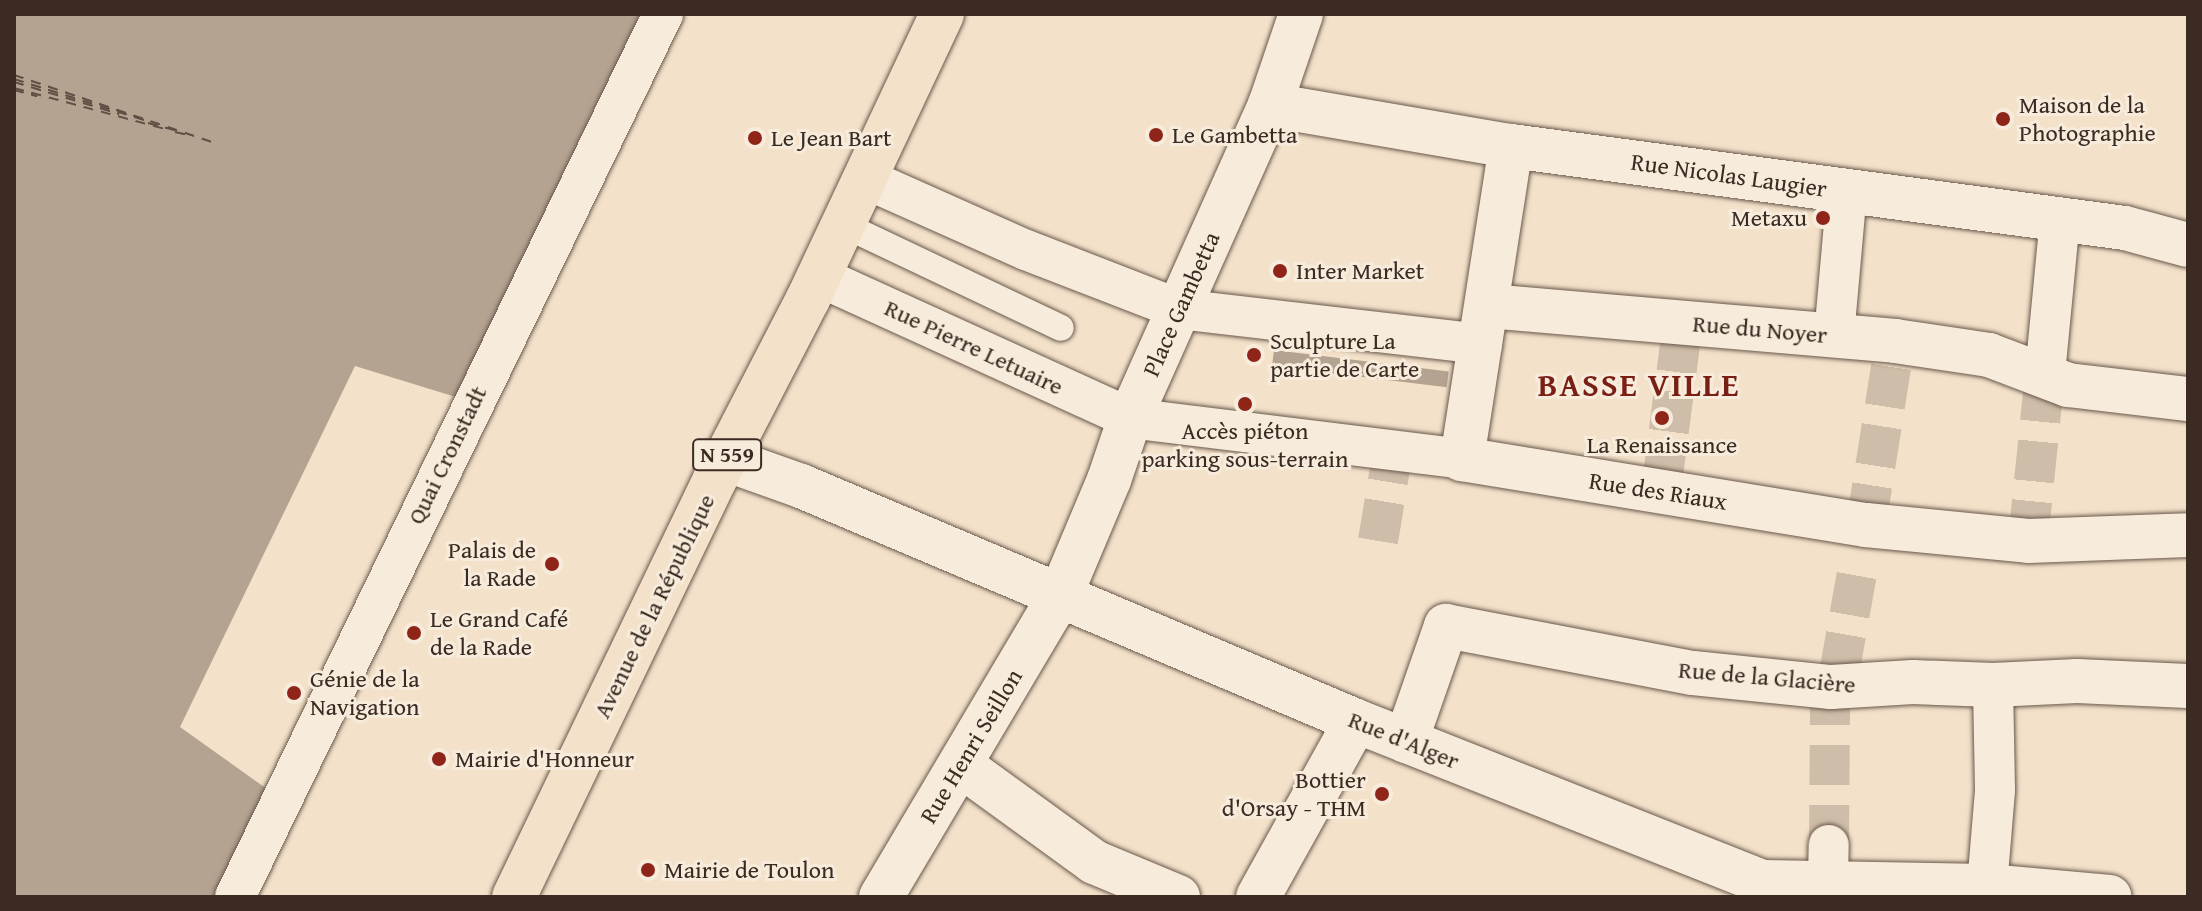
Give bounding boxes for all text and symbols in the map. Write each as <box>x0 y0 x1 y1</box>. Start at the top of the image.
place label: Maison de la Photographie <box>2019 91 2156 147</box>
marker: Maison de la Photographie <box>1994 110 2012 128</box>
place label: Le Gambetta <box>1172 121 1297 149</box>
place label: Le Jean Bart <box>771 124 891 152</box>
marker: Le Gambetta <box>1147 126 1165 144</box>
marker: Le Jean Bart <box>746 129 764 147</box>
street label: Rue Nicolas Laugier <box>1629 147 1829 203</box>
place label: Metaxu <box>1731 204 1807 232</box>
marker: Metaxu <box>1814 209 1832 227</box>
street label: Place Gambetta <box>1136 227 1226 381</box>
place label: Inter Market <box>1296 257 1424 285</box>
marker: Inter Market <box>1271 262 1289 280</box>
street label: Rue Pierre Letuaire <box>880 293 1068 401</box>
street label: Rue du Noyer <box>1692 309 1828 349</box>
place label: Sculpture La partie de Carte <box>1270 327 1419 383</box>
marker: Sculpture La partie de Carte <box>1245 346 1263 364</box>
district label: BASSE VILLE <box>1538 366 1740 404</box>
street label: Quai Cronstadt <box>401 381 493 529</box>
marker: Accès piéton parking sous-terrain <box>1236 395 1254 413</box>
marker: La Renaissance <box>1653 409 1671 427</box>
place label: Accès piéton parking sous-terrain <box>1141 417 1349 473</box>
place label: La Renaissance <box>1587 431 1737 459</box>
road number: N 559 <box>691 437 763 473</box>
street label: Rue des Riaux <box>1587 466 1729 516</box>
street label: Avenue de la République <box>587 489 721 723</box>
place label: Palais de la Rade <box>448 536 536 592</box>
marker: Palais de la Rade <box>543 555 561 573</box>
place label: Le Grand Café de la Rade <box>430 605 568 661</box>
marker: Le Grand Café de la Rade <box>405 624 423 642</box>
street label: Rue de la Glacière <box>1677 655 1857 699</box>
street label: Rue Henri Seillon <box>914 664 1028 828</box>
place label: Génie de la Navigation <box>310 665 420 721</box>
marker: Génie de la Navigation <box>285 684 303 702</box>
street label: Rue d'Alger <box>1344 705 1464 775</box>
place label: Mairie d'Honneur <box>455 745 634 773</box>
marker: Mairie d'Honneur <box>430 750 448 768</box>
place label: Bottier d'Orsay - THM <box>1222 766 1366 822</box>
marker: Bottier d'Orsay - THM <box>1373 785 1391 803</box>
place label: Mairie de Toulon <box>664 856 834 884</box>
marker: Mairie de Toulon <box>639 861 657 879</box>

